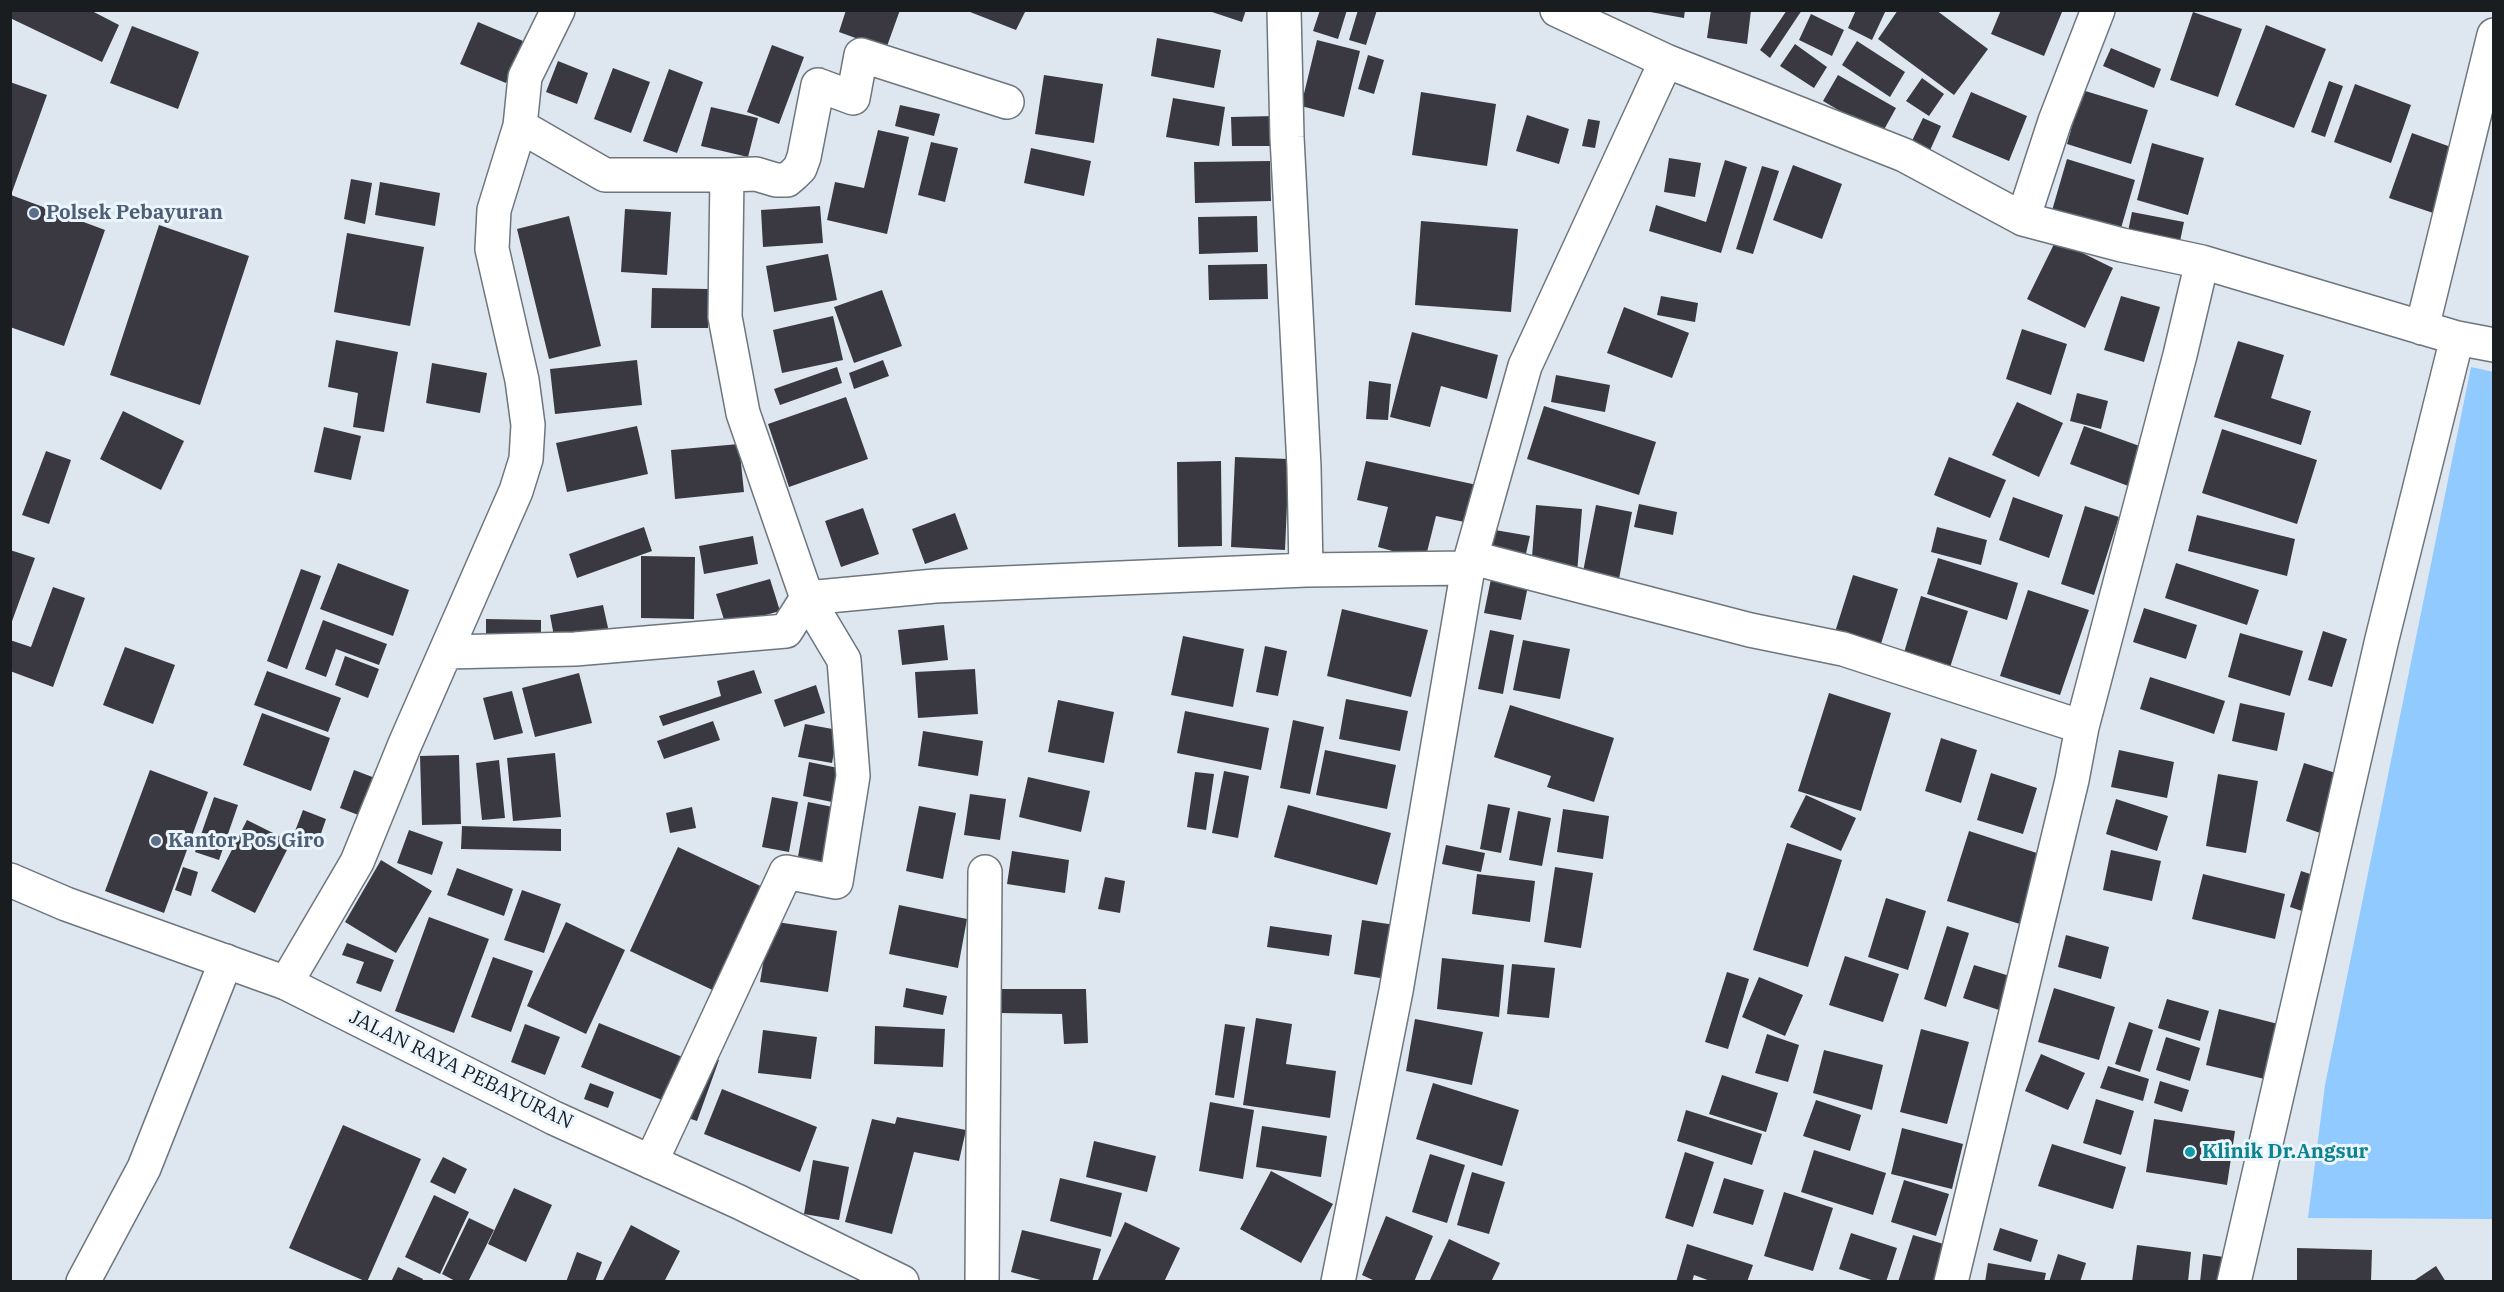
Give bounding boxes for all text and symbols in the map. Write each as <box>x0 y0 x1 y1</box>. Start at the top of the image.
place label: Polsek Pebayuran <box>46 201 223 225</box>
marker: Polsek Pebayuran <box>27 206 41 220</box>
place label: Kantor Pos Giro <box>168 829 325 853</box>
marker: Kantor Pos Giro <box>149 834 163 848</box>
street label: JALAN RAYA PEBAYURAN <box>345 1005 577 1135</box>
place label: Klinik Dr.Angsur <box>2202 1140 2368 1164</box>
marker: Klinik Dr.Angsur <box>2183 1145 2197 1159</box>

